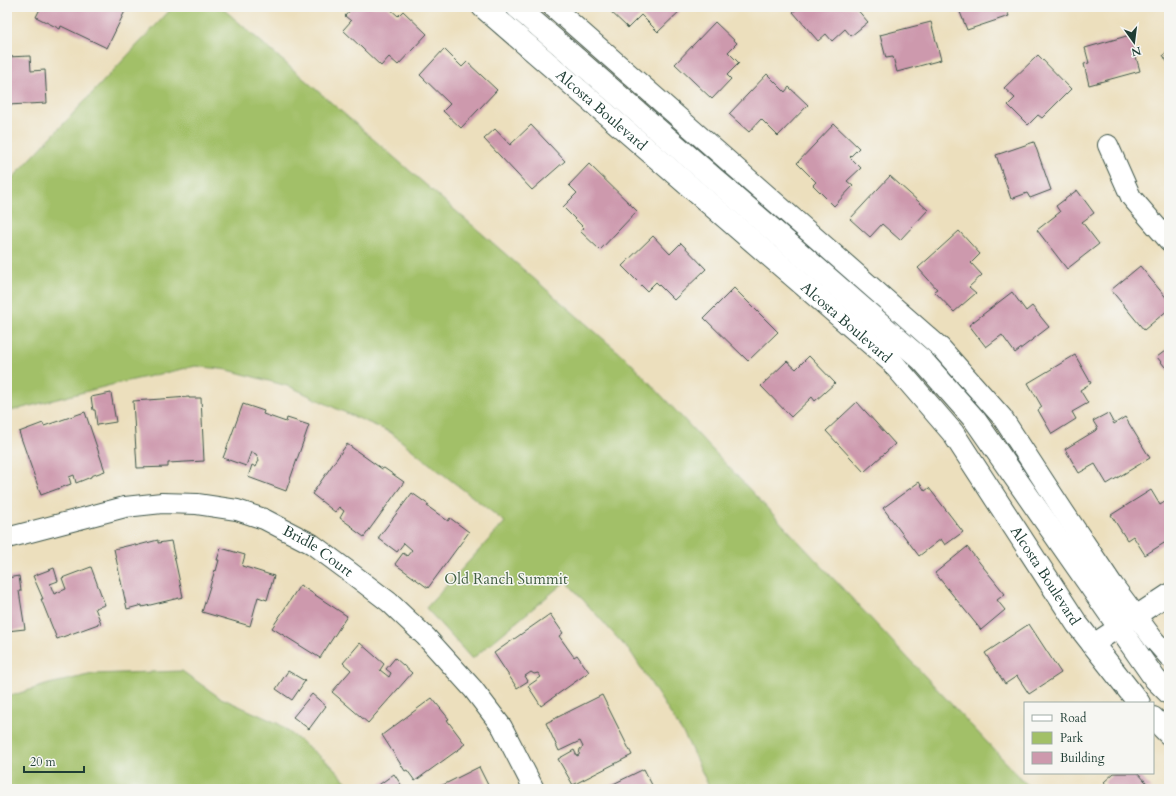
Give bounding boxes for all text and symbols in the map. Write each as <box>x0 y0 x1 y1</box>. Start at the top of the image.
north arrow <box>1114 22 1154 62</box>
text: N <box>1129 43 1143 60</box>
street label: Alcosta Boulevard <box>552 65 651 155</box>
street label: Alcosta Boulevard <box>797 277 896 367</box>
street label: Bridle Court <box>279 521 358 581</box>
street label: Alcosta Boulevard <box>1006 522 1085 629</box>
park label: Old Ranch Summit <box>444 569 568 589</box>
legend <box>1024 702 1154 774</box>
text: Road <box>1060 710 1087 726</box>
text: Park <box>1060 730 1084 746</box>
scale bar <box>24 748 84 774</box>
text: Building <box>1060 750 1105 766</box>
text: 20 m <box>30 754 57 770</box>

